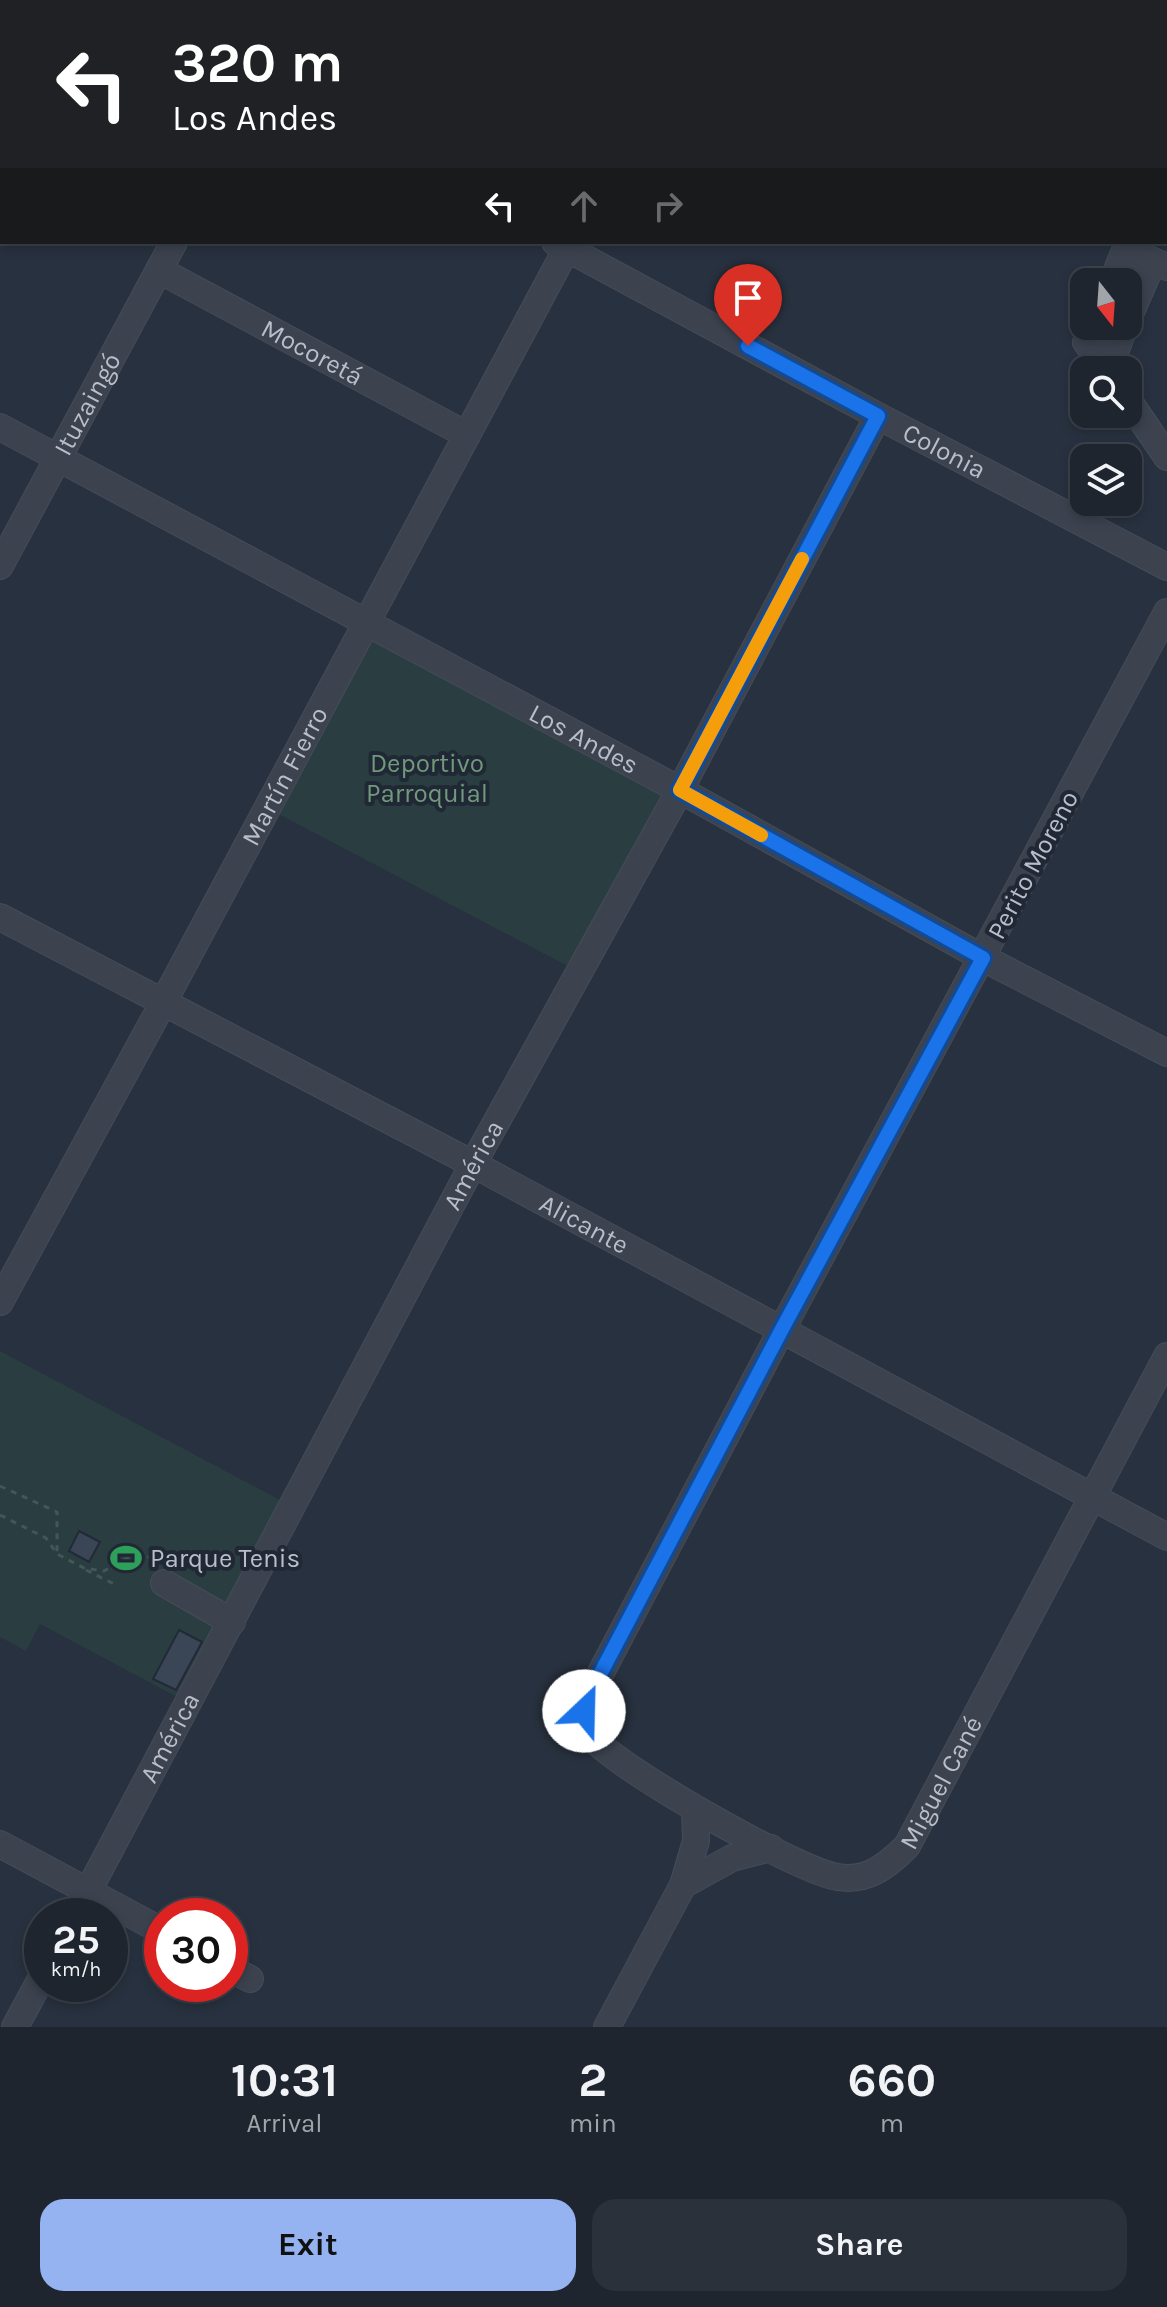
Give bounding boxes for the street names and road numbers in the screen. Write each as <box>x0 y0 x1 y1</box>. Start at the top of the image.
street label: Mocoretá <box>256 312 369 392</box>
street label: Ituzaingó <box>47 347 127 460</box>
street label: Colonia <box>898 416 991 485</box>
street label: Los Andes <box>524 697 644 781</box>
street label: Martín Fierro <box>235 701 334 851</box>
street label: Perito Moreno <box>981 785 1085 945</box>
street label: América <box>436 1115 510 1215</box>
street label: Alicante <box>534 1187 634 1260</box>
street label: América <box>133 1687 206 1788</box>
street label: Miguel Cané <box>893 1711 989 1855</box>

